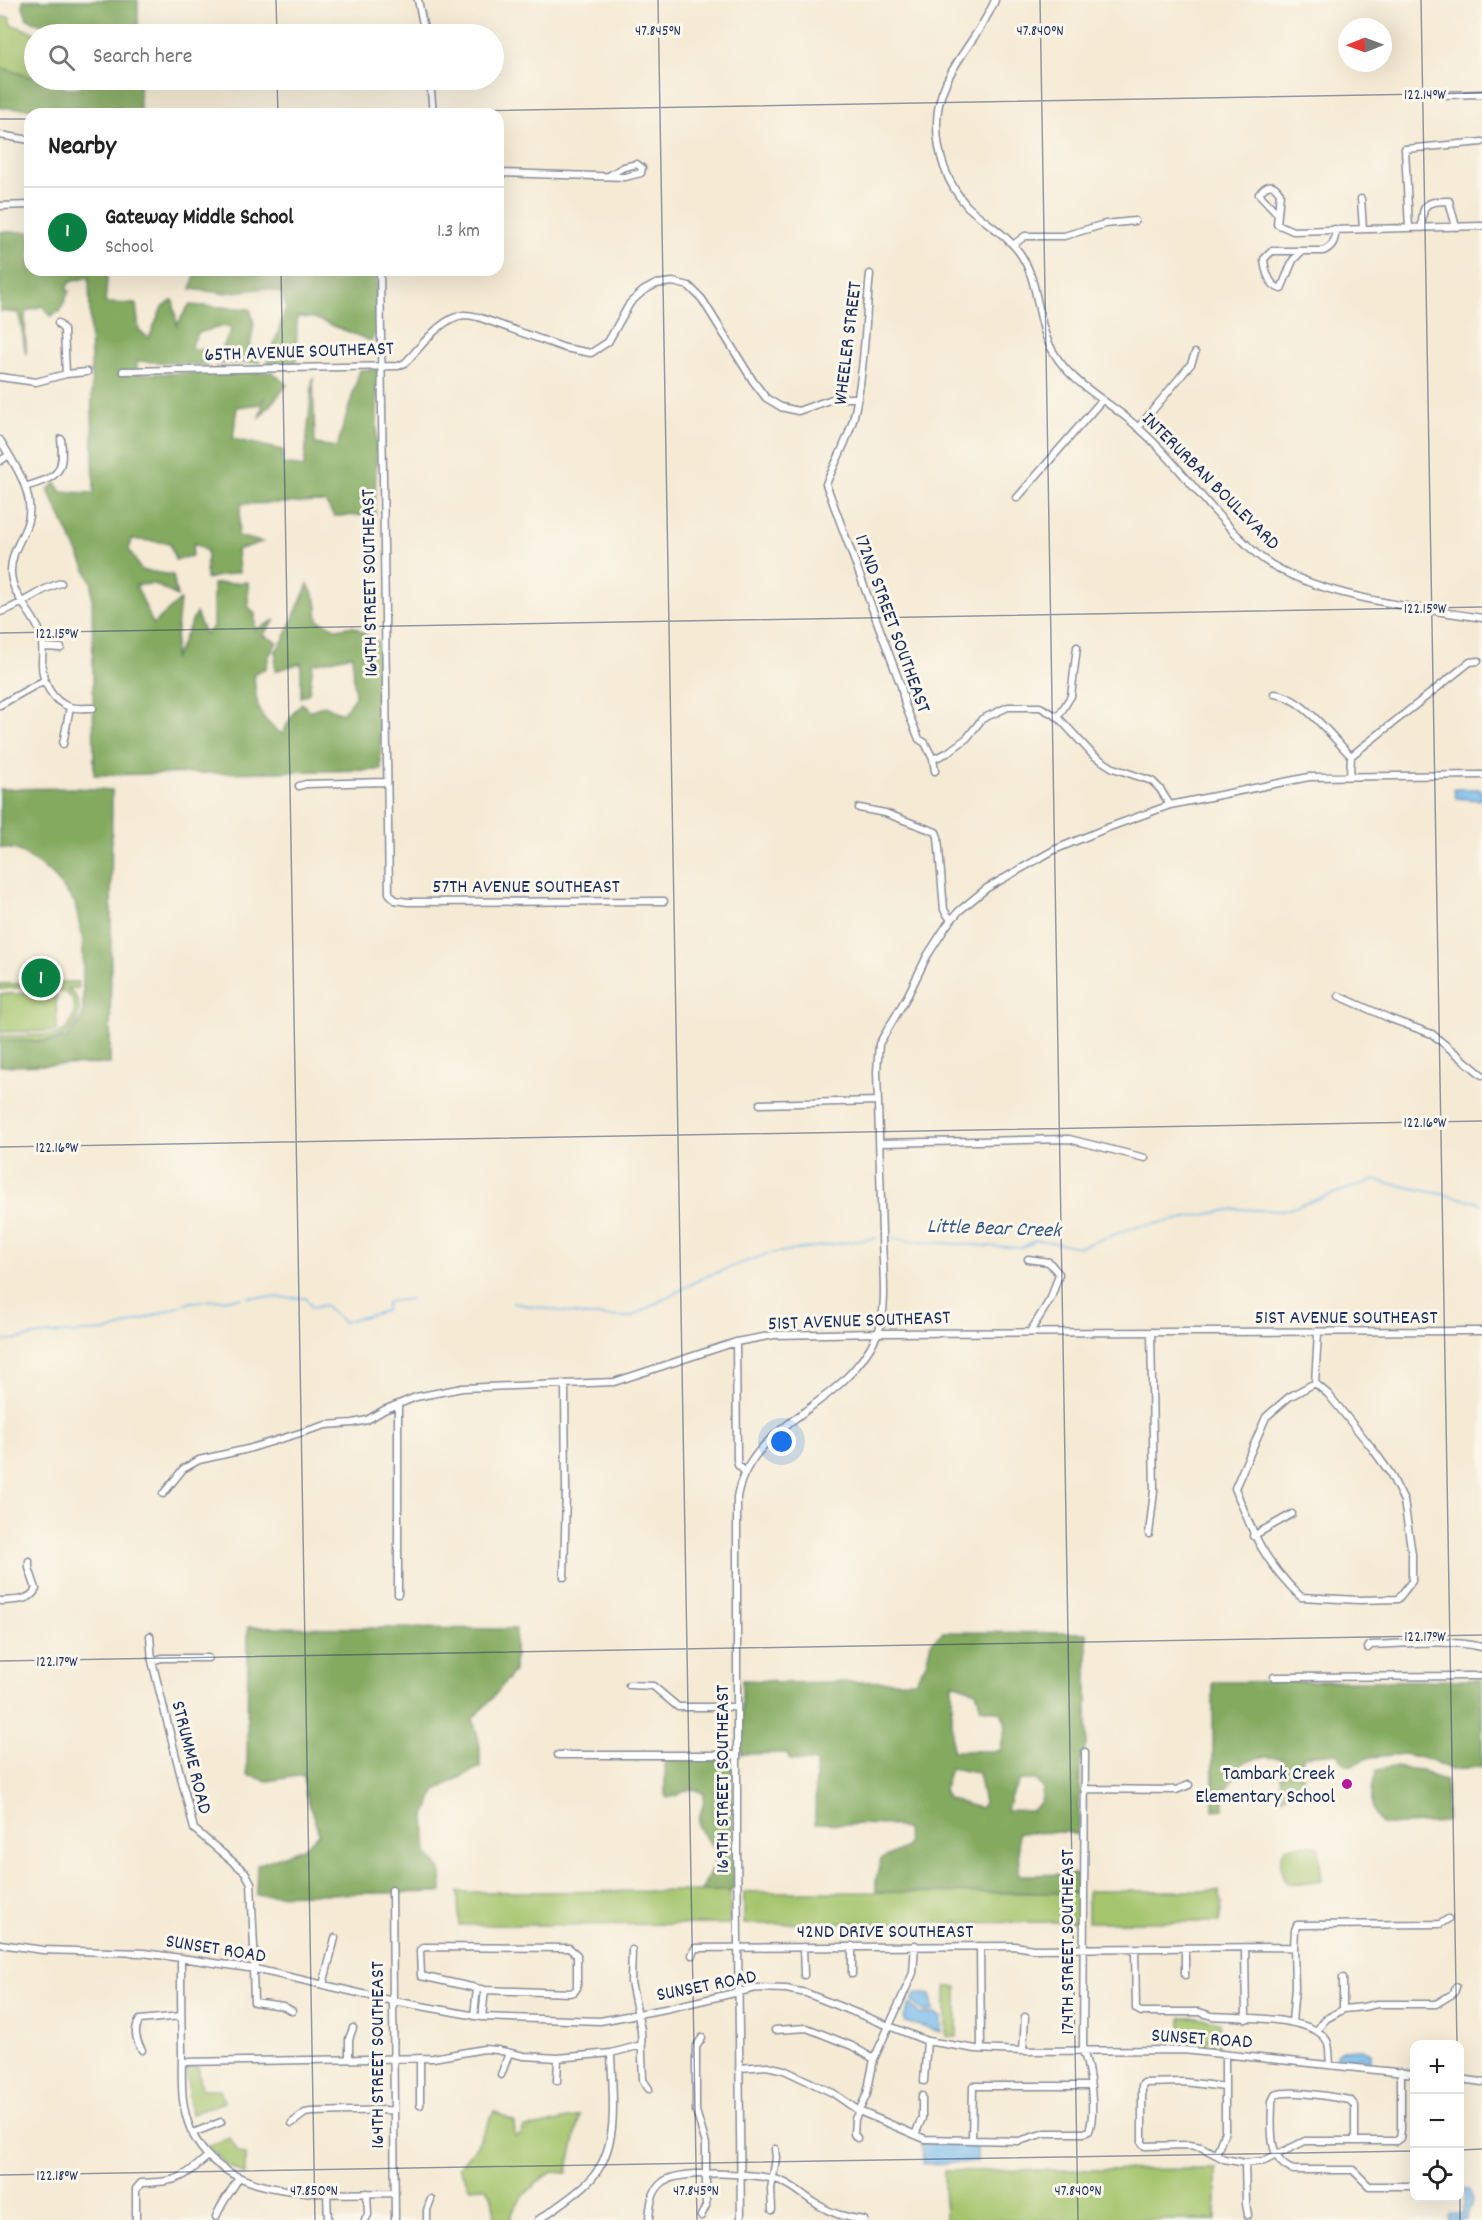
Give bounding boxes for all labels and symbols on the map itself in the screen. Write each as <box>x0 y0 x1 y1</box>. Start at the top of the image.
north arrow <box>1338 18 1392 72</box>
text: 47.845°N <box>635 21 681 43</box>
text: 47.840°N <box>1016 21 1064 43</box>
text: 122.14°W <box>1404 85 1446 107</box>
street label: WHEELER STREET <box>828 280 870 407</box>
street label: 65TH AVENUE SOUTHEAST <box>204 336 394 370</box>
street label: INTERURBAN BOULEVARD <box>1134 407 1285 558</box>
street label: 164TH STREET SOUTHEAST <box>355 489 387 677</box>
street label: 172ND STREET SOUTHEAST <box>846 531 936 717</box>
text: 122.15°W <box>1404 599 1447 621</box>
text: 122.15°W <box>36 624 79 646</box>
street label: 57TH AVENUE SOUTHEAST <box>432 874 620 902</box>
pin: 1 <box>22 956 60 1000</box>
text: 122.16°W <box>1404 1113 1447 1135</box>
text: 122.16°W <box>36 1138 79 1160</box>
water label: Little Bear Creek <box>926 1213 1064 1247</box>
street label: 51ST AVENUE SOUTHEAST <box>767 1305 951 1339</box>
street label: 51ST AVENUE SOUTHEAST <box>1255 1305 1437 1333</box>
your location <box>767 1427 796 1456</box>
text: 122.17°W <box>1404 1627 1446 1649</box>
text: 122.17°W <box>36 1652 78 1674</box>
street label: 169TH STREET SOUTHEAST <box>710 1685 738 1873</box>
street label: STRUMME ROAD <box>163 1698 218 1817</box>
place label: Tambark Creek Elementary School <box>1195 1761 1335 1812</box>
marker: Tambark Creek Elementary School <box>1340 1777 1354 1791</box>
street label: 174TH STREET SOUTHEAST <box>1055 1849 1083 2035</box>
street label: 42ND DRIVE SOUTHEAST <box>797 1919 973 1947</box>
street label: SUNSET ROAD <box>163 1928 268 1972</box>
street label: 164TH STREET SOUTHEAST <box>365 1961 393 2149</box>
street label: SUNSET ROAD <box>654 1964 759 2010</box>
street label: SUNSET ROAD <box>1150 2022 1253 2057</box>
text: 122.18°W <box>36 2166 78 2188</box>
text: 47.850°N <box>290 2181 338 2203</box>
text: 47.845°N <box>673 2181 719 2203</box>
text: 47.840°N <box>1054 2181 1102 2203</box>

